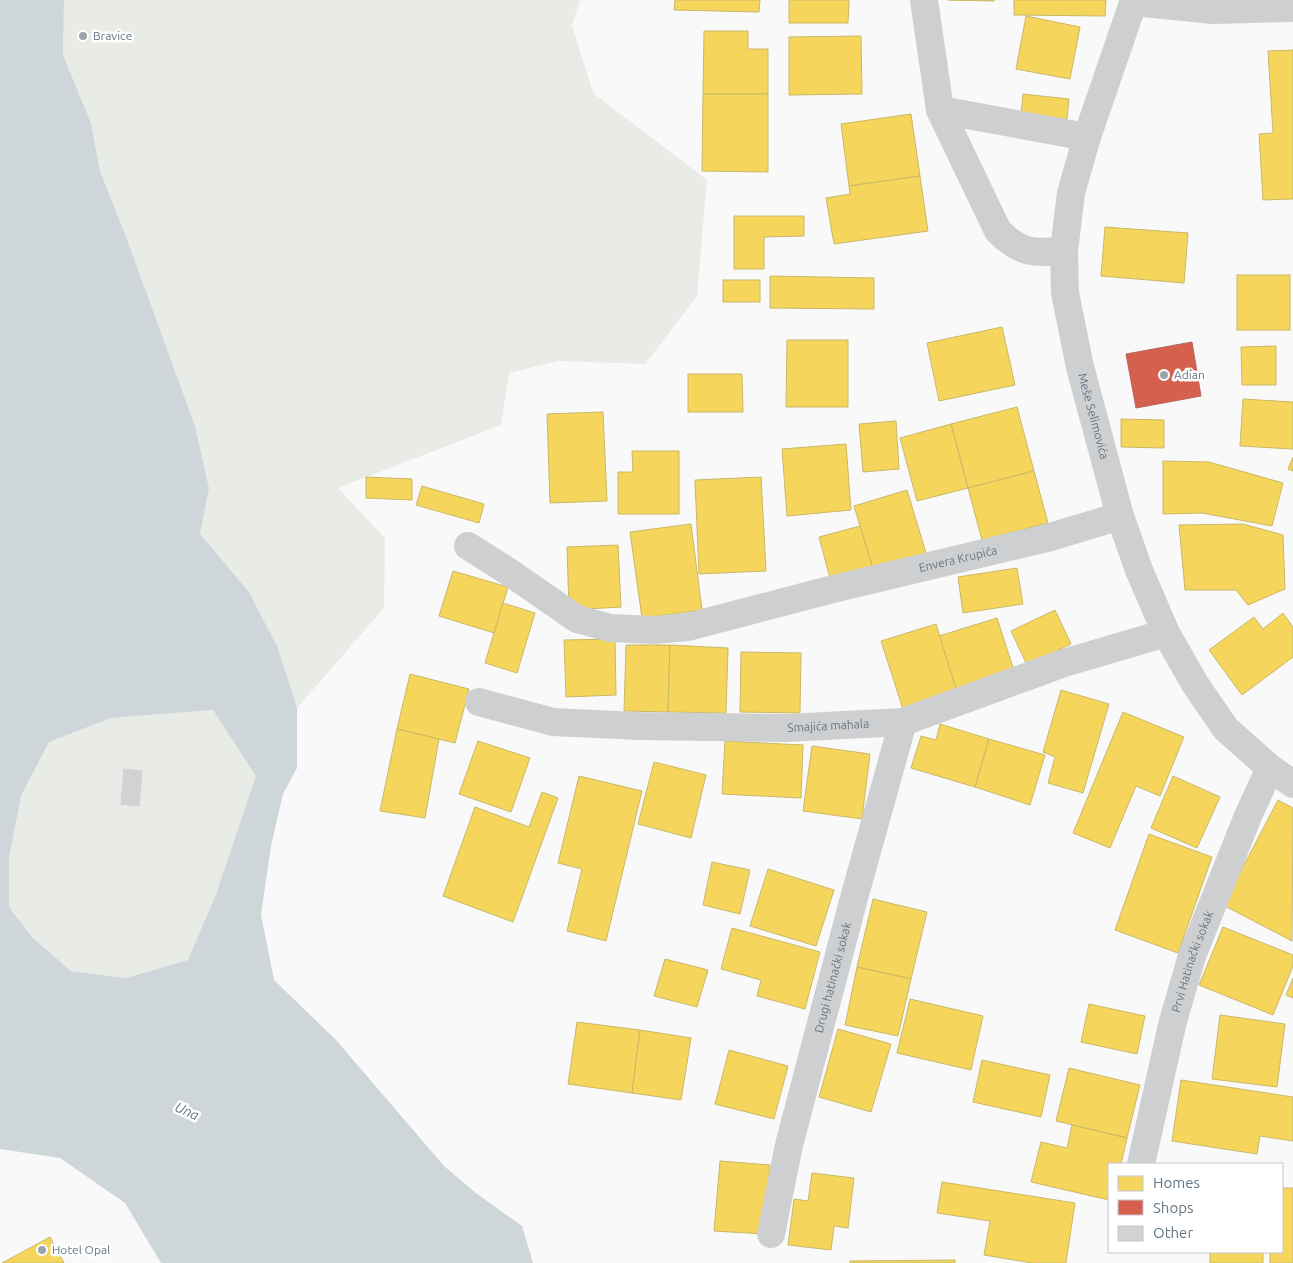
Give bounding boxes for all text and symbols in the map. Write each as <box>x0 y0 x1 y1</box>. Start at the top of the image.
place label: Bravice <box>93 29 132 42</box>
marker: Bravice <box>77 30 89 42</box>
place label: Adian <box>1174 368 1205 381</box>
marker: Adian <box>1158 369 1170 381</box>
street label: Meše Selimovića <box>1076 372 1111 461</box>
street label: Envera Krupića <box>918 543 998 574</box>
street label: Smajića mahala <box>787 717 869 734</box>
street label: Prvi Hatinački sokak <box>1169 909 1215 1014</box>
street label: Drugi hatinački sokak <box>812 921 853 1034</box>
water label: Una <box>172 1099 202 1123</box>
legend <box>1108 1163 1283 1253</box>
text: Homes <box>1153 1174 1200 1191</box>
text: Shops <box>1153 1199 1194 1216</box>
text: Other <box>1153 1224 1193 1241</box>
place label: Hotel Opal <box>52 1243 110 1256</box>
marker: Hotel Opal <box>36 1244 48 1256</box>

